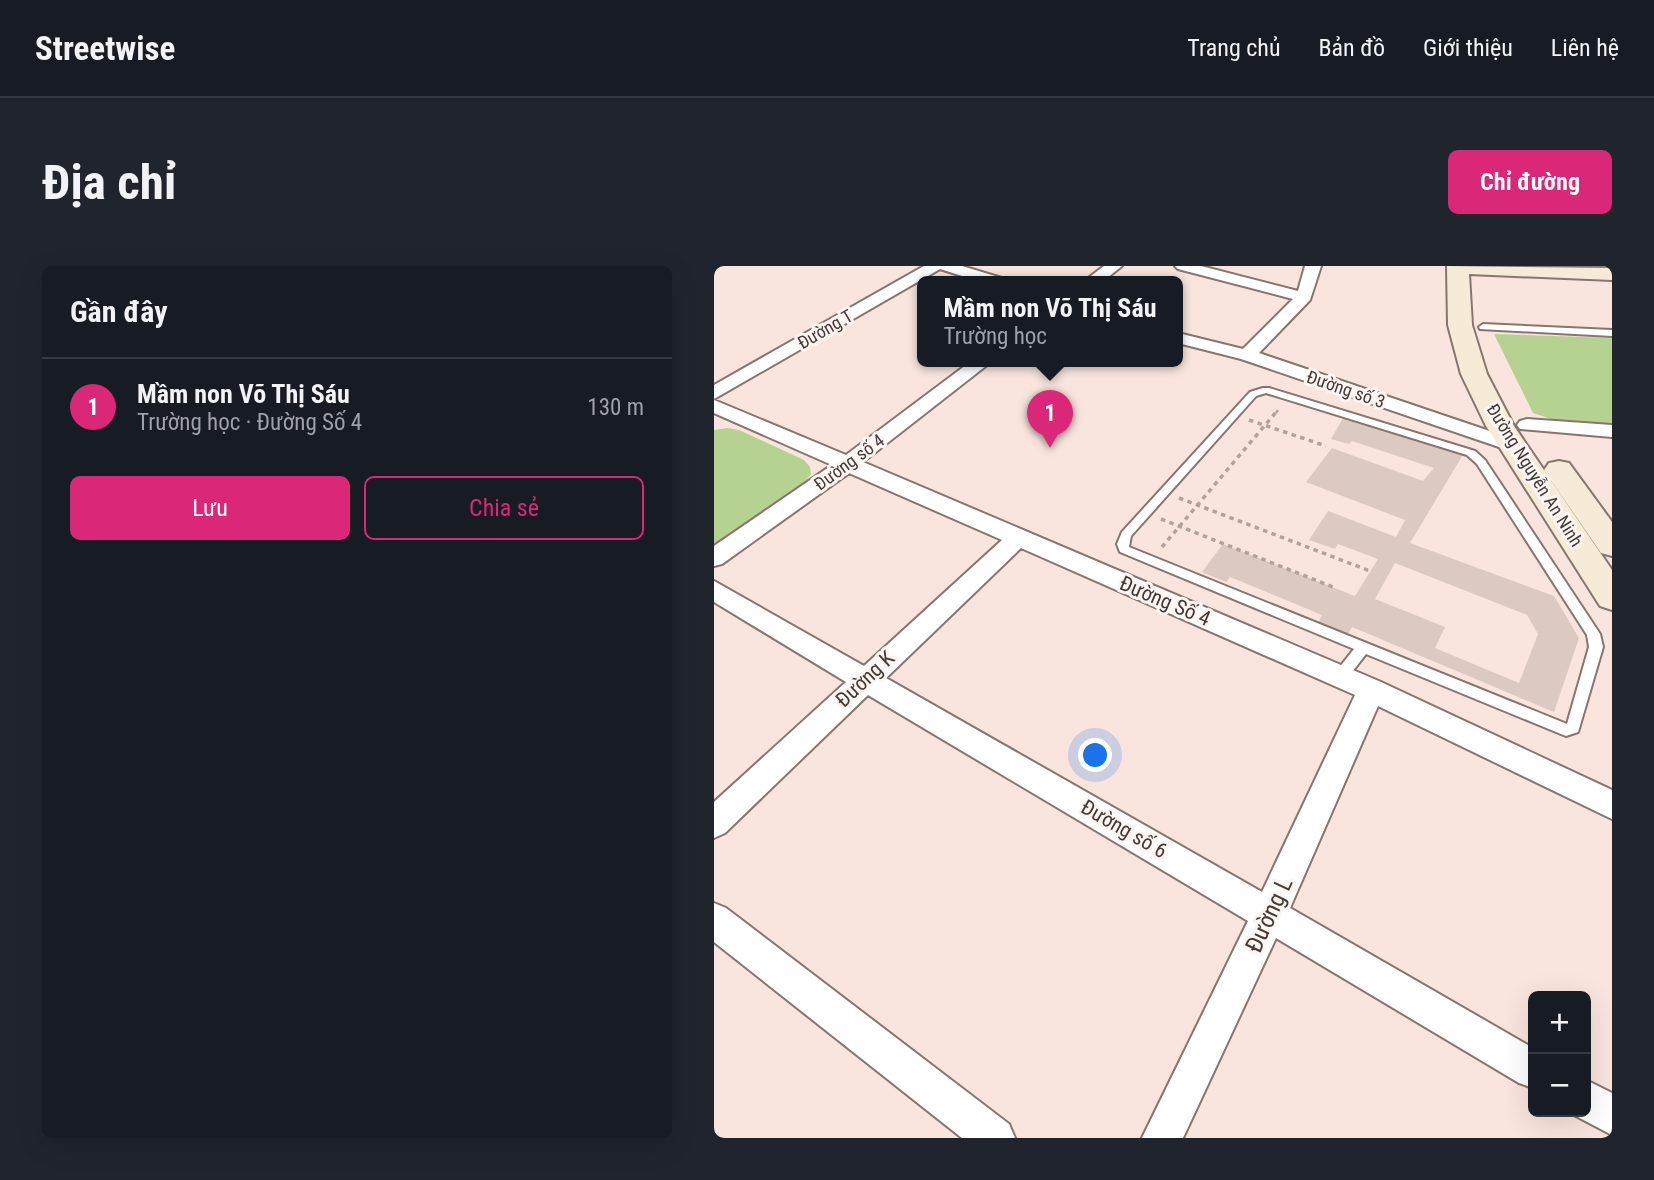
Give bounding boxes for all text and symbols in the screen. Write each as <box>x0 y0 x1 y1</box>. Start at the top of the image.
text: Streetwise <box>35 29 175 68</box>
text: Trang chủ <box>1187 34 1281 62</box>
text: Bản đồ <box>1319 34 1385 62</box>
text: Giới thiệu <box>1423 34 1513 62</box>
text: Liên hệ <box>1551 34 1619 62</box>
button: Chỉ đường <box>1448 150 1612 214</box>
text: Địa chỉ <box>42 154 177 211</box>
popup <box>917 276 1183 367</box>
text: Mầm non Võ Thị Sáu <box>944 293 1156 323</box>
text: Gần đây <box>70 294 168 329</box>
street label: Đường T <box>794 305 856 353</box>
text: Trường học <box>944 323 1047 350</box>
street label: Đường số 3 <box>1304 366 1388 412</box>
text: Mầm non Võ Thị Sáu <box>137 379 350 409</box>
pin: 1 <box>1027 390 1073 448</box>
text: 1 <box>87 394 99 421</box>
text: 130 m <box>587 394 644 421</box>
street label: Đường Nguyễn An Ninh <box>1482 400 1588 550</box>
text: Trường học · Đường Số 4 <box>137 409 362 436</box>
street label: Đường số 4 <box>810 429 888 494</box>
button: Lưu <box>70 476 350 540</box>
button: Chia sẻ <box>364 476 644 540</box>
street label: Đường Số 4 <box>1116 571 1214 631</box>
street label: Đường K <box>831 646 900 712</box>
your location <box>1078 738 1112 772</box>
street label: Đường số 6 <box>1077 795 1171 863</box>
street label: Đường L <box>1239 873 1299 957</box>
map controls <box>1528 991 1591 1117</box>
button: + <box>1528 991 1591 1054</box>
button: − <box>1528 1054 1591 1117</box>

